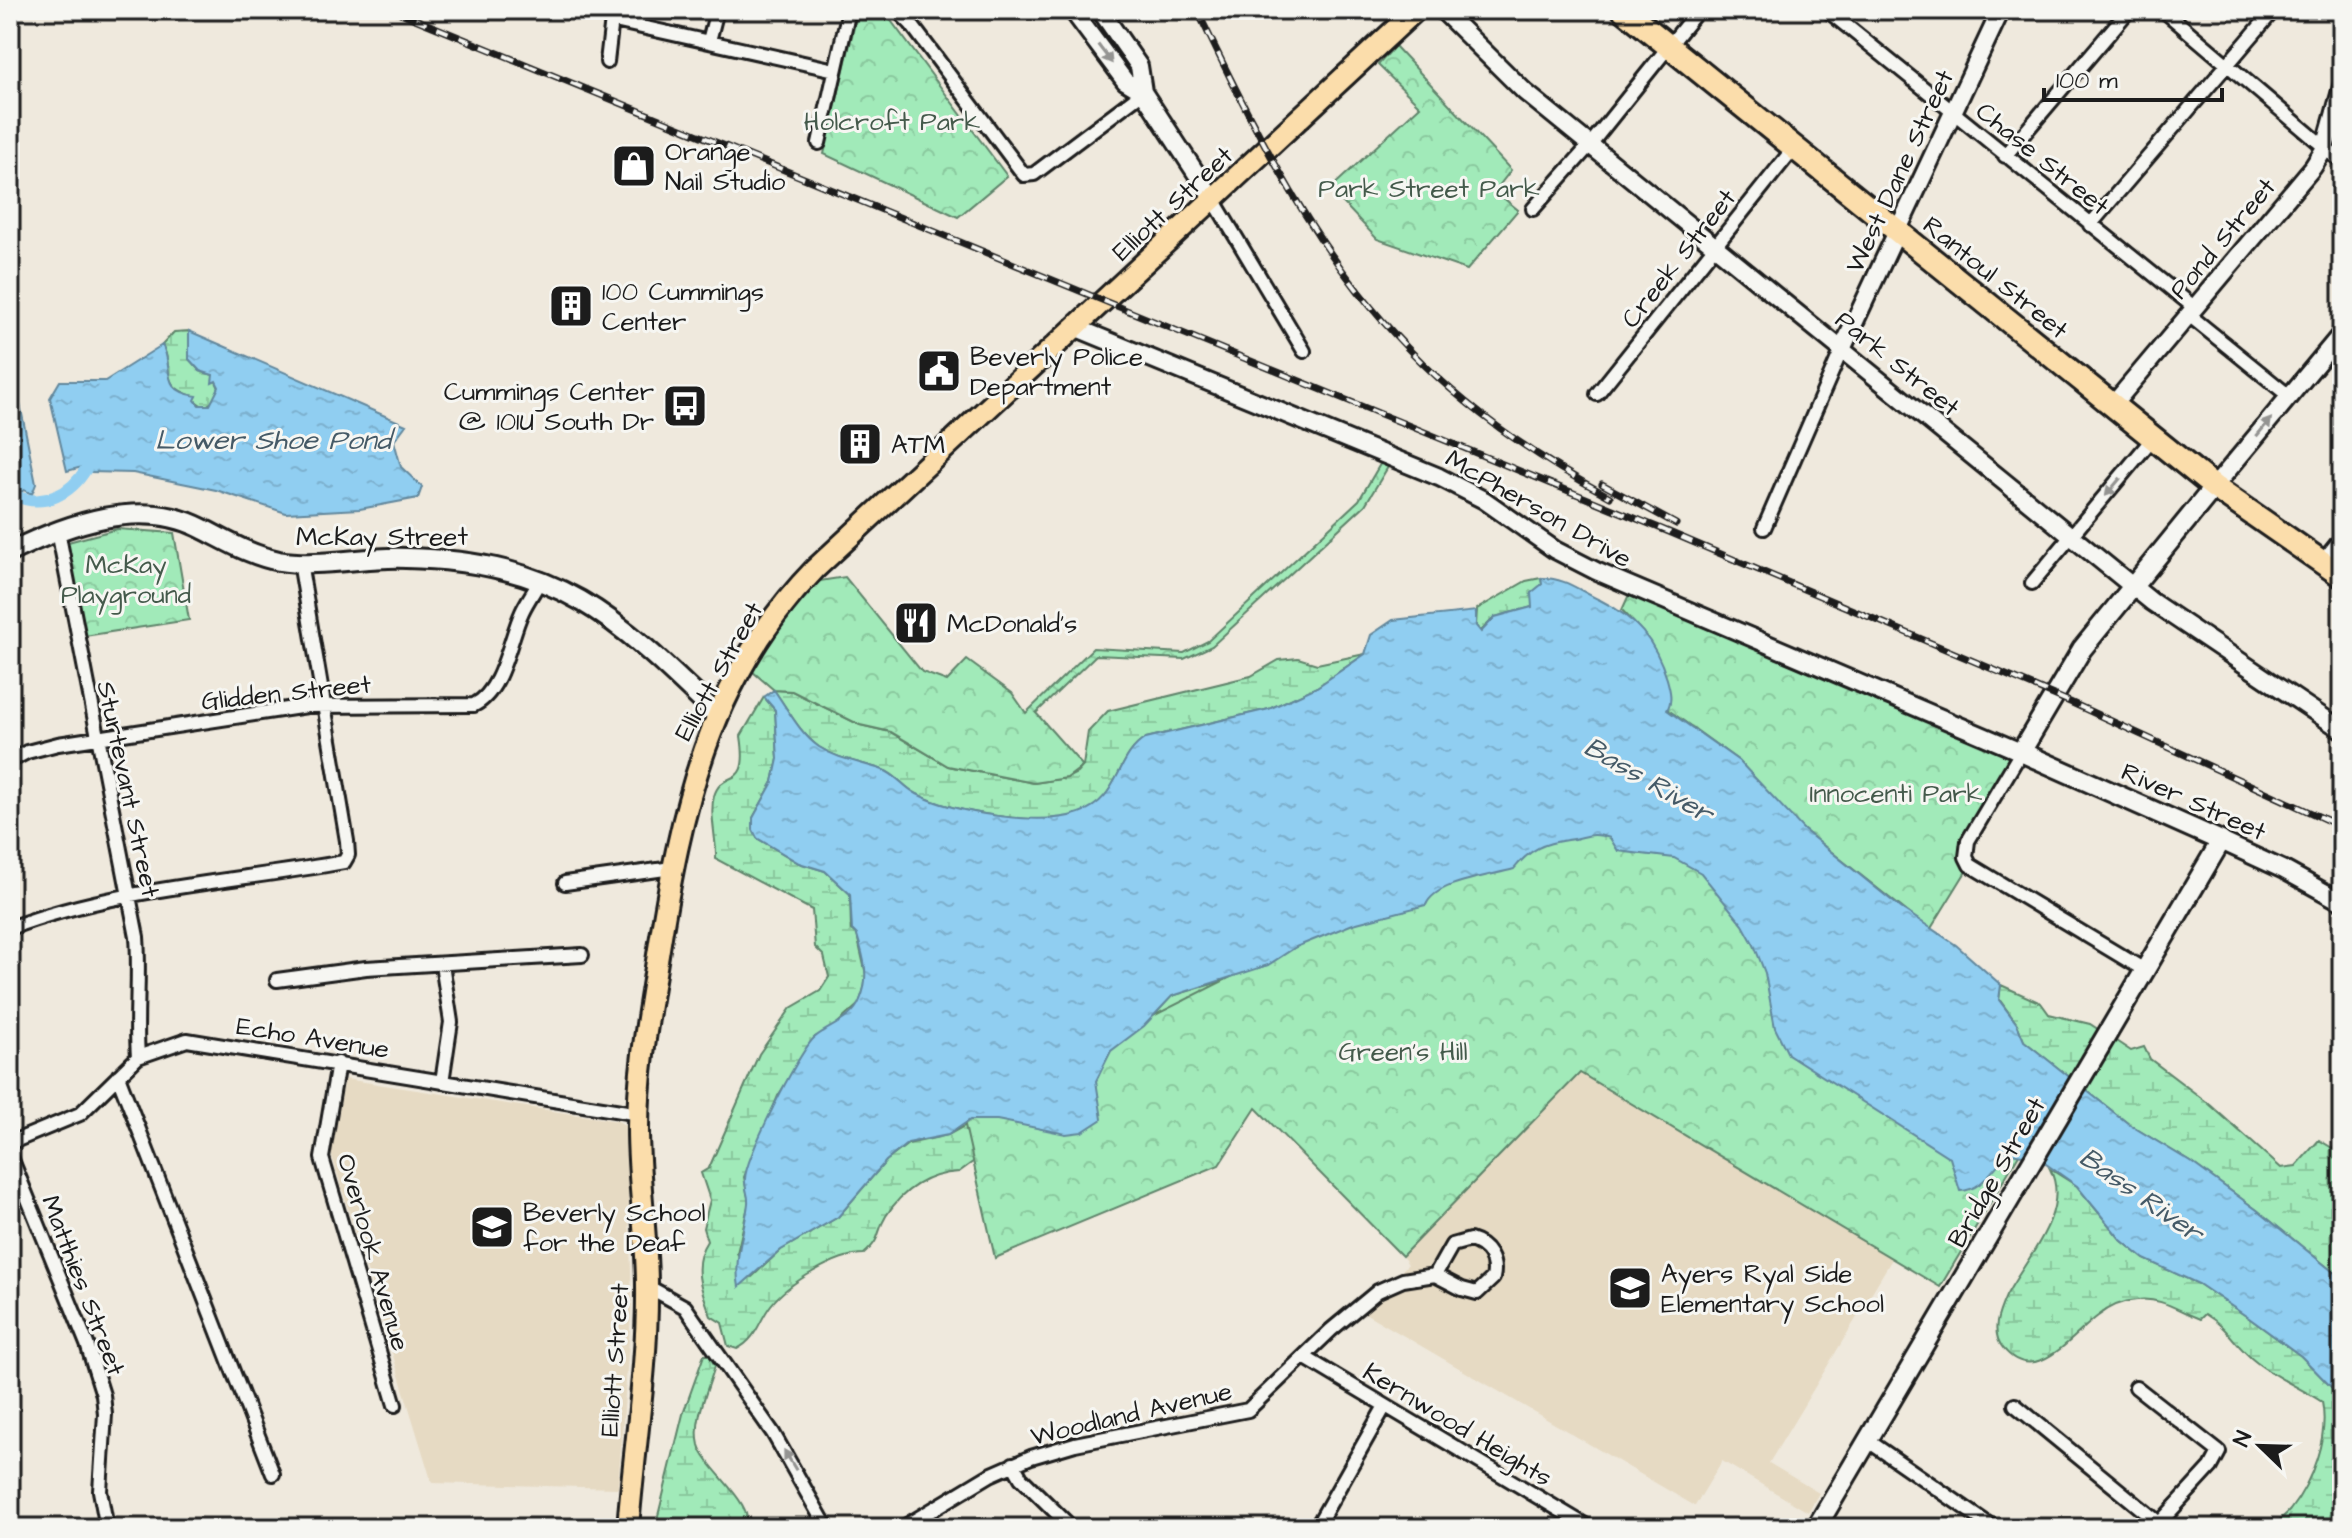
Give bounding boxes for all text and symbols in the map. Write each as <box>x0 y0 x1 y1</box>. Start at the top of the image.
one-way arrow <box>1097 44 1113 64</box>
scale bar <box>2044 52 2222 102</box>
street label: West Dane Street <box>1837 64 1963 279</box>
text: 100 m <box>2056 64 2118 98</box>
street label: Chase Street <box>1968 94 2117 224</box>
park label: Holcroft Park <box>804 104 980 140</box>
place label: Orange Nail Studio <box>665 134 786 200</box>
street label: Elliott Street <box>1104 138 1242 269</box>
shop icon: Orange Nail Studio <box>610 142 658 190</box>
street label: Pond Street <box>2161 170 2284 307</box>
park label: Park Street Park <box>1318 171 1540 207</box>
street label: Creek Street <box>1613 181 1745 336</box>
street label: Rantoul Street <box>1915 208 2076 348</box>
place label: 100 Cummings Center <box>602 274 764 340</box>
building icon: 100 Cummings Center <box>547 282 595 330</box>
street label: Park Street <box>1827 302 1968 426</box>
place label: Beverly Police Department <box>970 339 1143 405</box>
public building icon: Beverly Police Department <box>915 347 963 395</box>
place label: Cummings Center @ 101U South Dr <box>444 374 654 440</box>
bus stop icon: Cummings Center @ 101U South Dr <box>661 382 709 430</box>
one-way arrow <box>2255 417 2272 437</box>
building icon: ATM <box>836 420 884 468</box>
water label: Lower Shoe Pond <box>155 421 396 460</box>
place label: ATM <box>891 427 945 463</box>
street label: McPherson Drive <box>1439 441 1638 577</box>
one-way arrow <box>2105 477 2122 497</box>
street label: McKay Street <box>296 519 468 557</box>
park label: McKay Playground <box>61 547 191 615</box>
street label: Elliott Street <box>666 595 772 747</box>
restaurant icon: McDonald's <box>892 599 940 647</box>
place label: McDonald's <box>947 606 1077 642</box>
street label: Glidden Street <box>200 666 373 720</box>
street label: Sturtevant Street <box>88 678 169 901</box>
water label: Bass River <box>1577 728 1722 834</box>
street label: River Street <box>2115 754 2272 850</box>
park label: Innocenti Park <box>1809 776 1983 812</box>
street label: Echo Avenue <box>234 1008 392 1068</box>
park label: Green's Hill <box>1338 1034 1468 1070</box>
street label: Bridge Street <box>1939 1090 2056 1255</box>
water label: Bass River <box>2071 1138 2213 1254</box>
street label: Overlook Avenue <box>328 1149 418 1355</box>
street label: Matthies Street <box>32 1190 134 1381</box>
place label: Beverly School for the Deaf <box>523 1195 706 1261</box>
school or university icon: Beverly School for the Deaf <box>468 1203 516 1251</box>
place label: Ayers Ryal Side Elementary School <box>1661 1256 1884 1324</box>
school or university icon: Ayers Ryal Side Elementary School <box>1606 1264 1654 1312</box>
street label: Elliott Street <box>592 1282 638 1438</box>
street label: Kernwood Heights <box>1355 1354 1559 1497</box>
street label: Woodland Avenue <box>1027 1373 1235 1455</box>
north arrow <box>2220 1406 2300 1486</box>
text: N <box>2226 1426 2260 1451</box>
one-way arrow <box>783 1449 797 1471</box>

